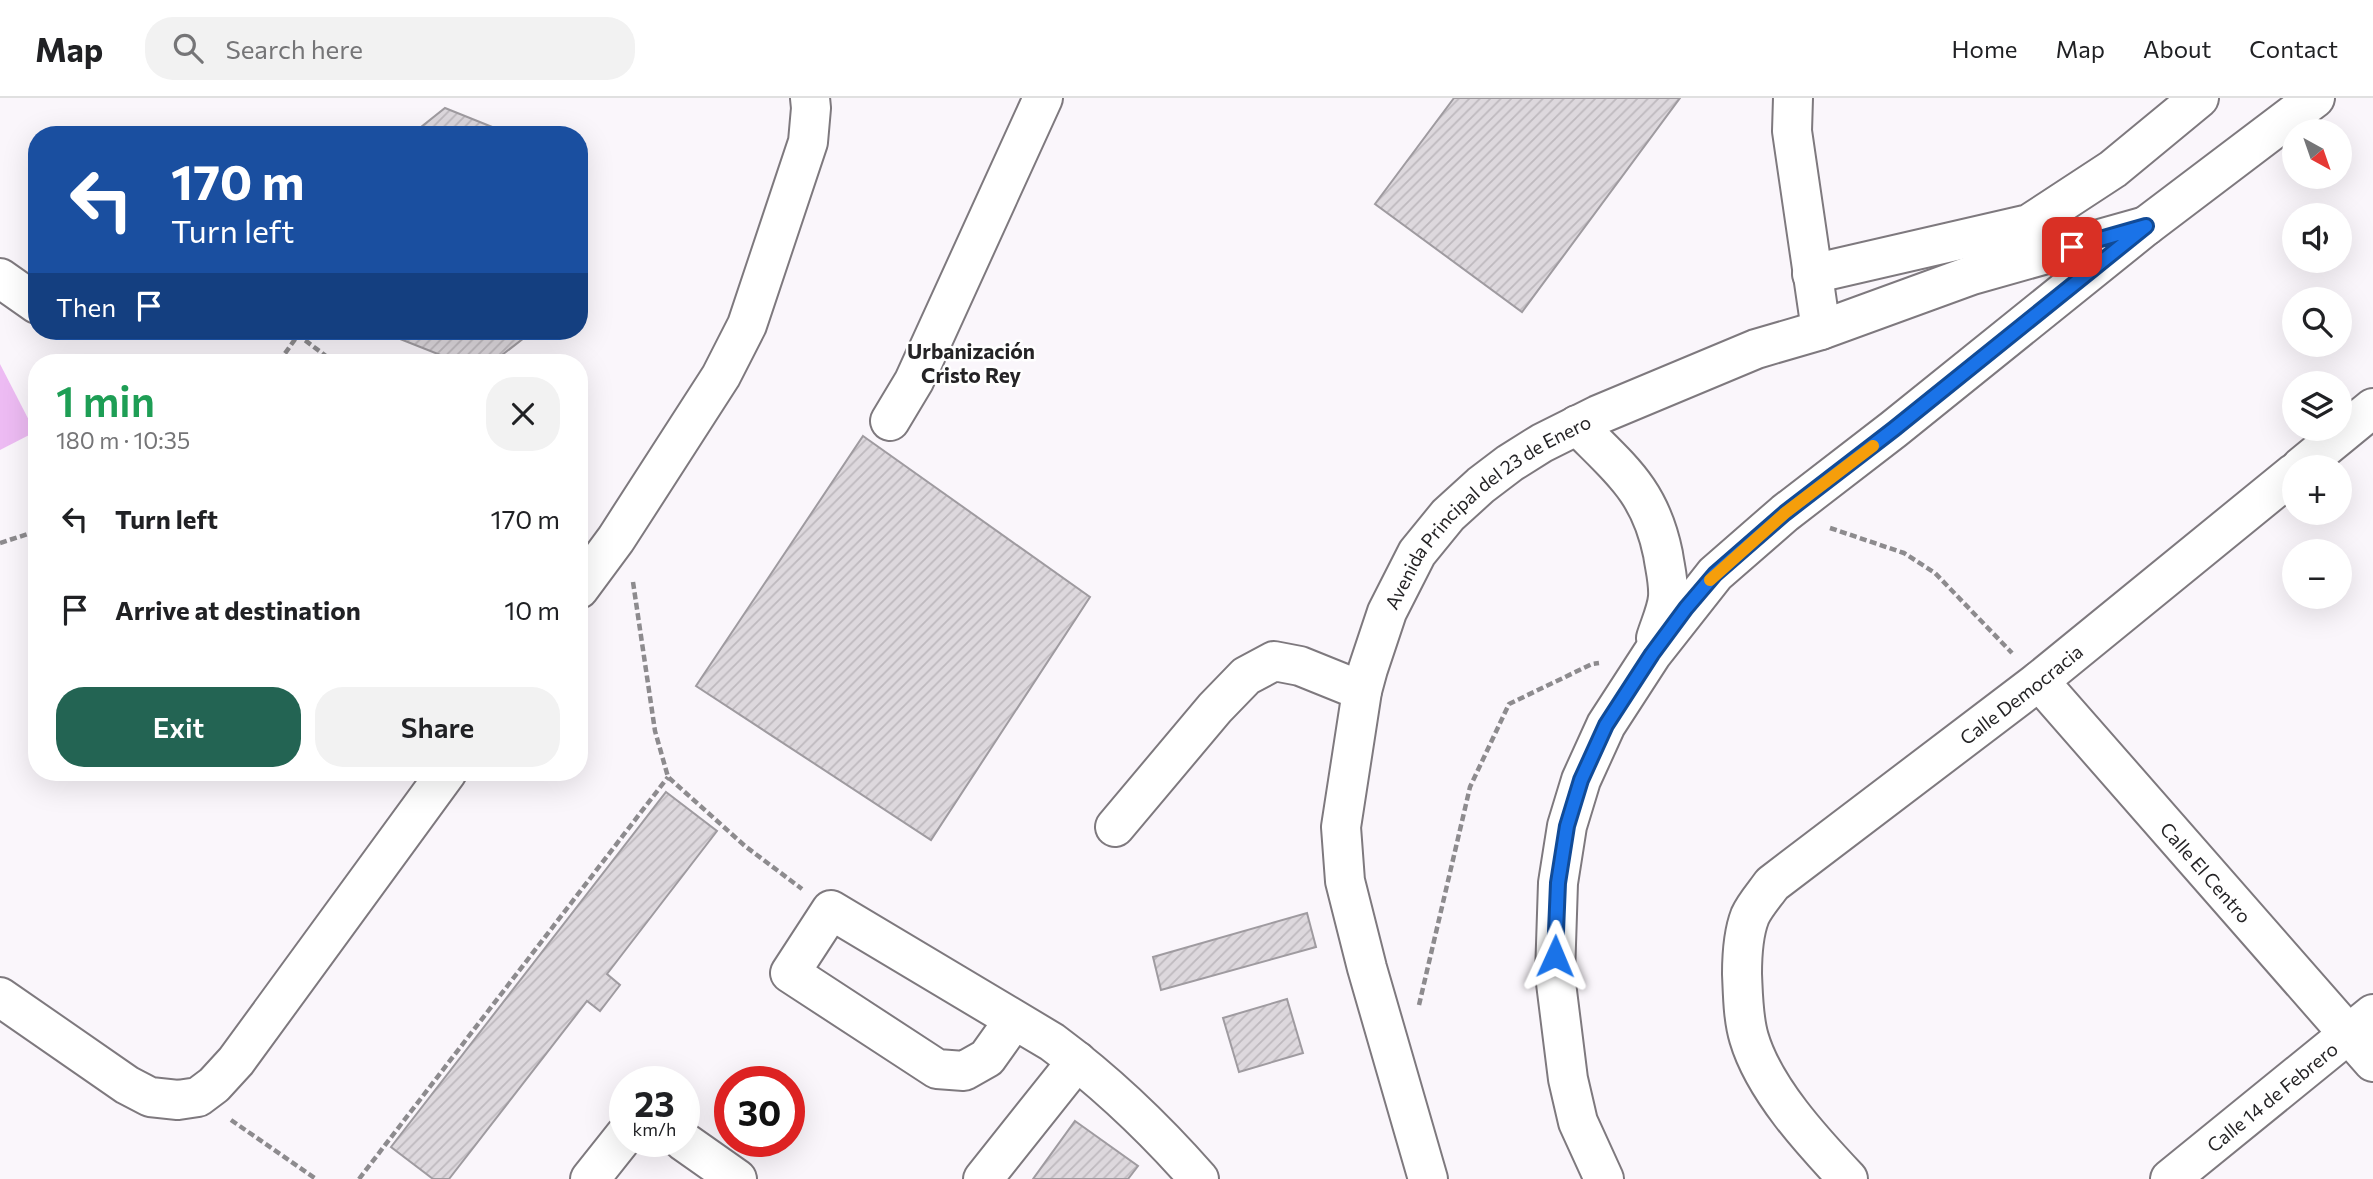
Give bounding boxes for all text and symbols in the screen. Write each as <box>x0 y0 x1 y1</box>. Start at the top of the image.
search box <box>145 17 635 80</box>
text: Map <box>35 28 103 69</box>
icon: search <box>169 29 207 67</box>
text: Search here <box>225 33 363 64</box>
text: Home <box>1952 34 2018 63</box>
text: Map <box>2056 34 2105 63</box>
text: About <box>2143 34 2211 63</box>
text: Contact <box>2249 34 2338 63</box>
north arrow <box>2282 119 2352 189</box>
map controls <box>2282 119 2352 609</box>
text: 170 m <box>171 150 304 210</box>
icon: left <box>56 154 147 245</box>
button: sound <box>2282 203 2352 273</box>
text: Turn left <box>171 210 295 250</box>
pin <box>2042 217 2102 277</box>
icon: arrive <box>2053 228 2091 266</box>
icon: arrive <box>130 287 168 325</box>
button: search <box>2282 287 2352 357</box>
text: Then <box>56 291 116 322</box>
district label: Urbanización Cristo Rey <box>907 338 1035 387</box>
button: layers <box>2282 371 2352 441</box>
text: 1 min <box>56 374 155 426</box>
button: close <box>486 377 560 451</box>
street label: Avenida Principal del 23 de Enero <box>1379 409 1594 613</box>
text: 180 m · 10:35 <box>56 426 190 454</box>
button: + <box>2282 455 2352 525</box>
icon: left <box>56 500 94 538</box>
text: Turn left <box>115 503 218 534</box>
text: 170 m <box>491 503 560 534</box>
button: − <box>2282 539 2352 609</box>
icon: arrive <box>56 591 94 629</box>
text: Arrive at destination <box>115 594 361 625</box>
text: 10 m <box>504 594 560 625</box>
street label: Calle Democracia <box>1955 639 2087 749</box>
button: Exit <box>56 687 301 767</box>
button: Share <box>315 687 560 767</box>
street label: Calle El Centro <box>2156 817 2257 927</box>
position arrow <box>1518 919 1592 993</box>
street label: Calle 14 de Febrero <box>2202 1036 2342 1156</box>
speed limit sign: 30 <box>714 1066 805 1157</box>
text: 23 <box>634 1081 675 1124</box>
text: km/h <box>633 1118 676 1140</box>

